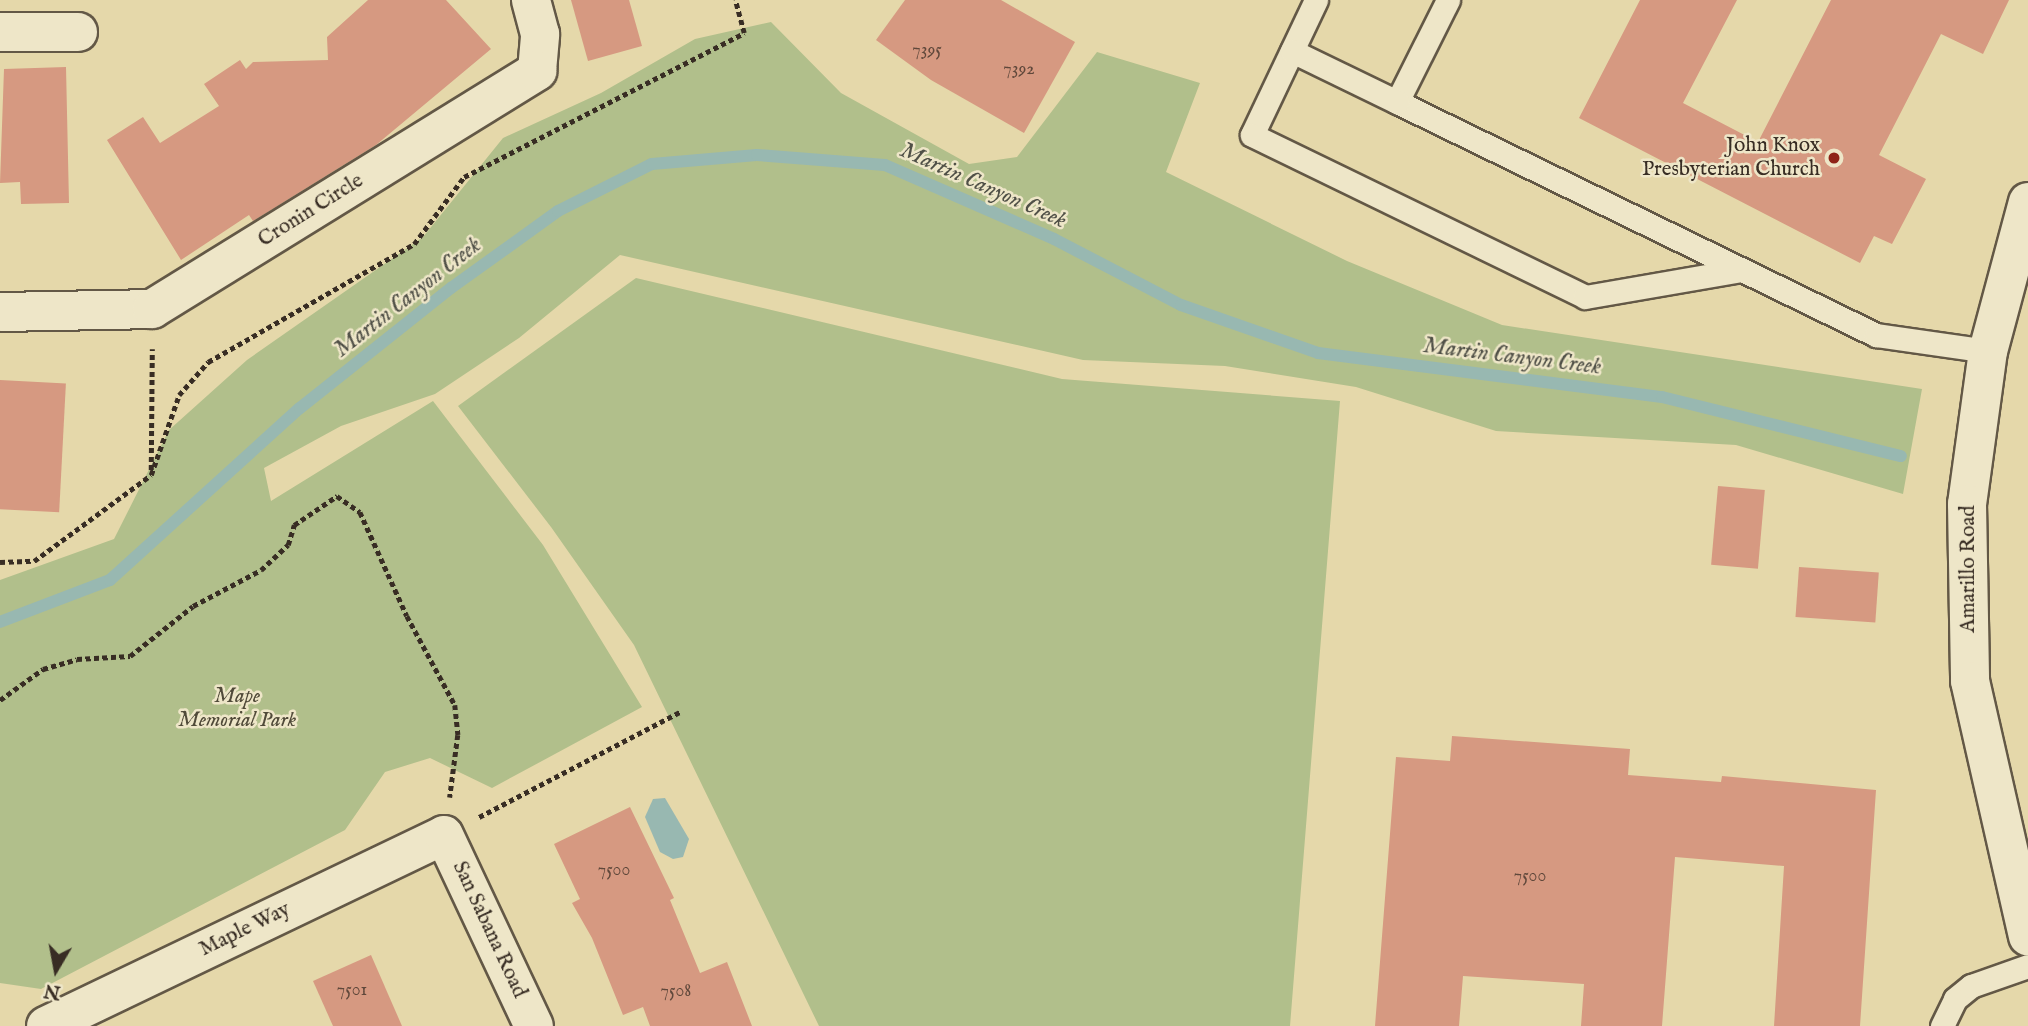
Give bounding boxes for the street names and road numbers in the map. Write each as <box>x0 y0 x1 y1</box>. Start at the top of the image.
street label: Cronin Circle <box>254 169 368 253</box>
street label: Amarillo Road <box>1956 505 1982 633</box>
street label: San Sabana Road <box>446 858 532 1002</box>
street label: Maple Way <box>195 897 295 963</box>

